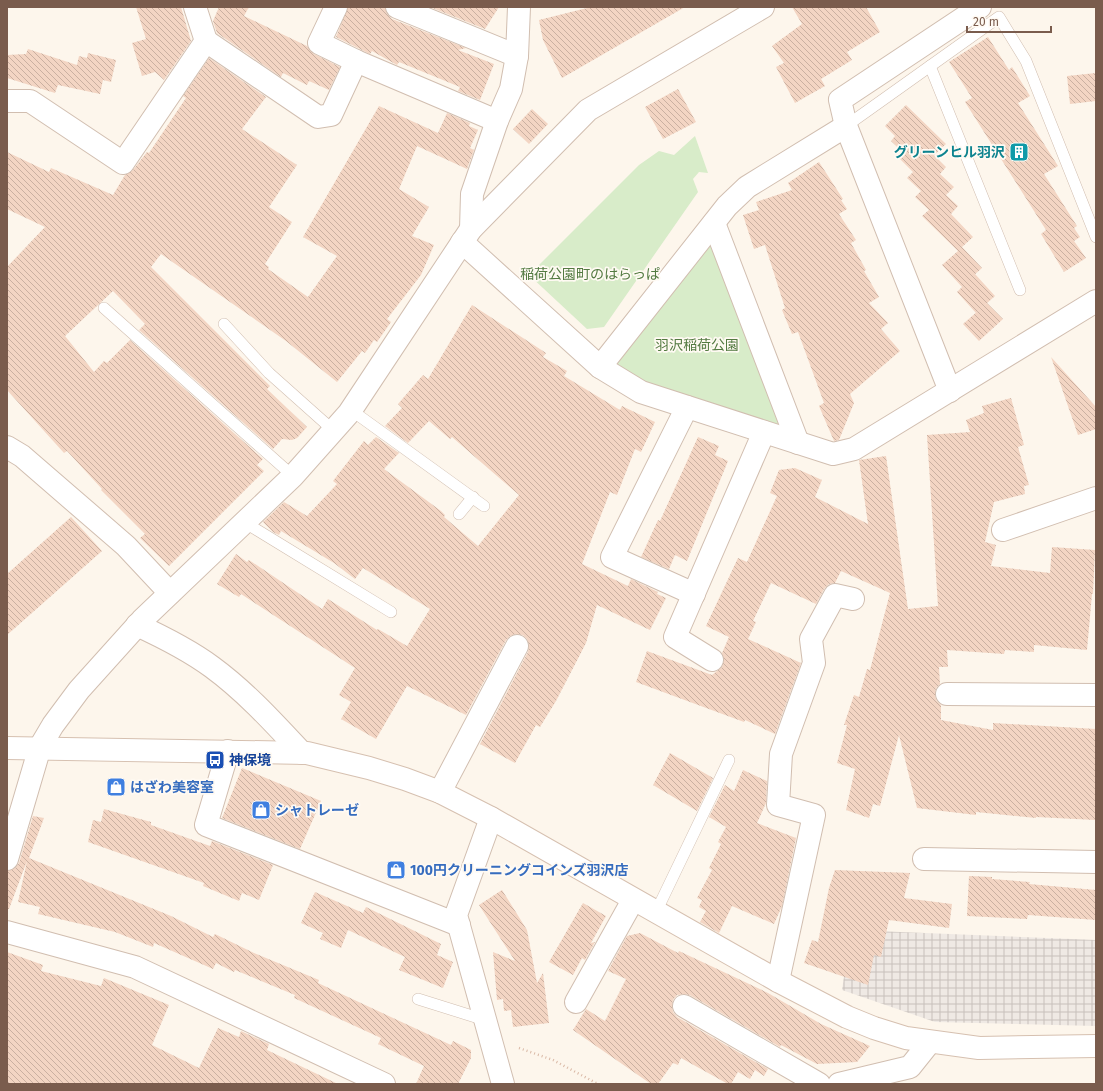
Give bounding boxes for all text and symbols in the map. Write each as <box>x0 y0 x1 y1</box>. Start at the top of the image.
scale bar <box>967 8 1051 34</box>
text: 20 m <box>973 15 999 29</box>
building icon: グリーンヒル羽沢 <box>1008 141 1030 163</box>
place label: グリーンヒル羽沢 <box>894 144 1005 161</box>
park label: 稲荷公園町のはらっぱ <box>520 266 660 283</box>
park label: 羽沢稲荷公園 <box>655 337 739 354</box>
bus stop icon: 神保境 <box>204 749 226 771</box>
place label: 神保境 <box>229 752 271 769</box>
shop icon: はざわ美容室 <box>105 776 127 798</box>
place label: はざわ美容室 <box>130 779 214 796</box>
shop icon: シャトレーゼ <box>250 799 272 821</box>
place label: シャトレーゼ <box>275 802 359 819</box>
shop icon: 100円クリーニングコインズ羽沢店 <box>385 859 407 881</box>
place label: 100円クリーニングコインズ羽沢店 <box>410 862 629 879</box>

